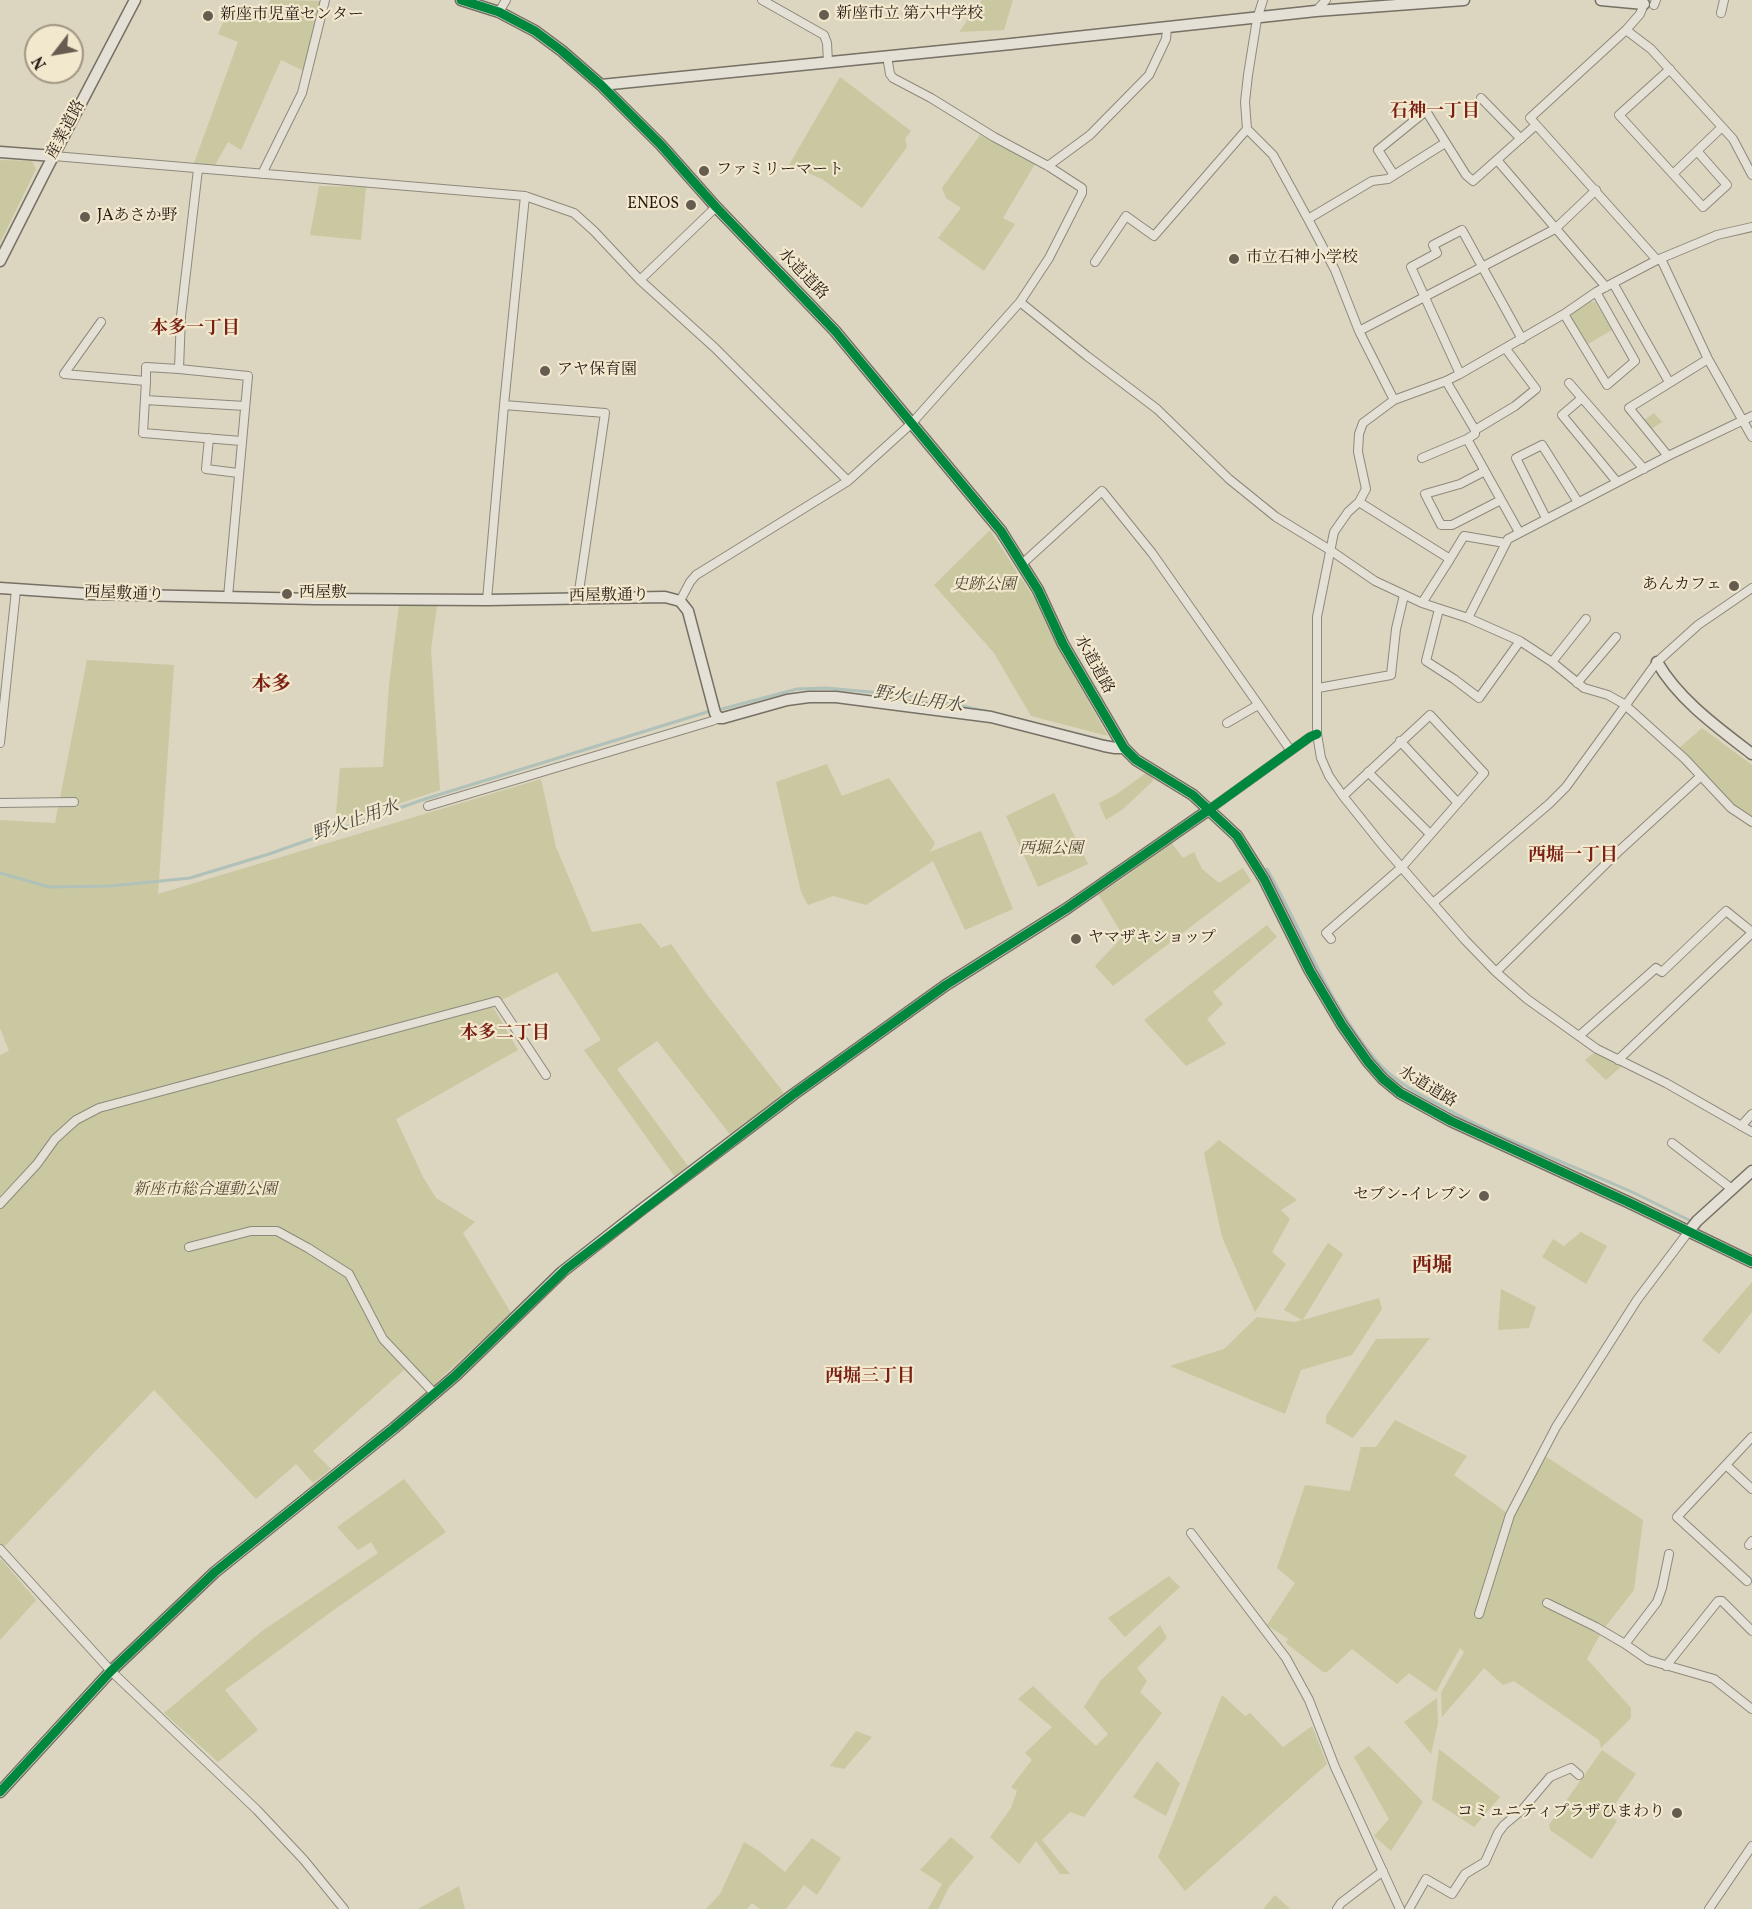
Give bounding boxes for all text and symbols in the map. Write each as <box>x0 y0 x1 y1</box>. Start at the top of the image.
place label: 新座市立 第六中学校 <box>836 5 983 25</box>
place label: 新座市児童センター <box>220 6 364 26</box>
marker: 新座市立 第六中学校 <box>817 8 831 22</box>
marker: 新座市児童センター <box>201 9 215 23</box>
north arrow <box>24 24 84 84</box>
text: N <box>28 52 53 73</box>
street label: 産業道路 <box>44 97 90 163</box>
district label: 石神一丁目 <box>1390 102 1480 124</box>
place label: ファミリーマート <box>716 161 844 181</box>
marker: ファミリーマート <box>697 164 711 178</box>
place label: ENEOS <box>627 195 679 215</box>
marker: ENEOS <box>684 198 698 212</box>
place label: JAあさか野 <box>97 207 178 227</box>
marker: JAあさか野 <box>78 210 92 224</box>
street label: 水道道路 <box>773 245 831 305</box>
place label: 市立石神小学校 <box>1246 249 1358 269</box>
marker: 市立石神小学校 <box>1227 252 1241 266</box>
district label: 本多一丁目 <box>150 319 240 341</box>
place label: アヤ保育園 <box>557 361 637 381</box>
marker: アヤ保育園 <box>538 364 552 378</box>
park label: 史跡公園 <box>952 576 1016 596</box>
place label: あんカフェ <box>1642 576 1722 596</box>
marker: あんカフェ <box>1727 579 1741 593</box>
street label: 西屋敷通り <box>84 584 164 606</box>
place label: 西屋敷 <box>299 584 347 604</box>
marker: 西屋敷 <box>280 587 294 601</box>
street label: 西屋敷通り <box>569 587 649 607</box>
street label: 水道道路 <box>1069 632 1117 698</box>
district label: 本多 <box>251 674 291 698</box>
water label: 野火止用水 <box>872 683 964 719</box>
water label: 野火止用水 <box>310 797 402 847</box>
park label: 西堀公園 <box>1019 840 1083 860</box>
district label: 西堀一丁目 <box>1528 846 1618 868</box>
place label: ヤマザキショップ <box>1088 929 1216 949</box>
marker: ヤマザキショップ <box>1069 932 1083 946</box>
district label: 本多二丁目 <box>460 1024 550 1046</box>
street label: 水道道路 <box>1395 1063 1459 1113</box>
park label: 新座市総合運動公園 <box>133 1181 277 1201</box>
place label: セブン-イレブン <box>1353 1186 1472 1206</box>
marker: セブン-イレブン <box>1477 1189 1491 1203</box>
district label: 西堀 <box>1412 1255 1452 1279</box>
district label: 西堀三丁目 <box>825 1367 915 1389</box>
place label: コミュニティプラザひまわり <box>1457 1803 1665 1823</box>
marker: コミュニティプラザひまわり <box>1670 1806 1684 1820</box>

